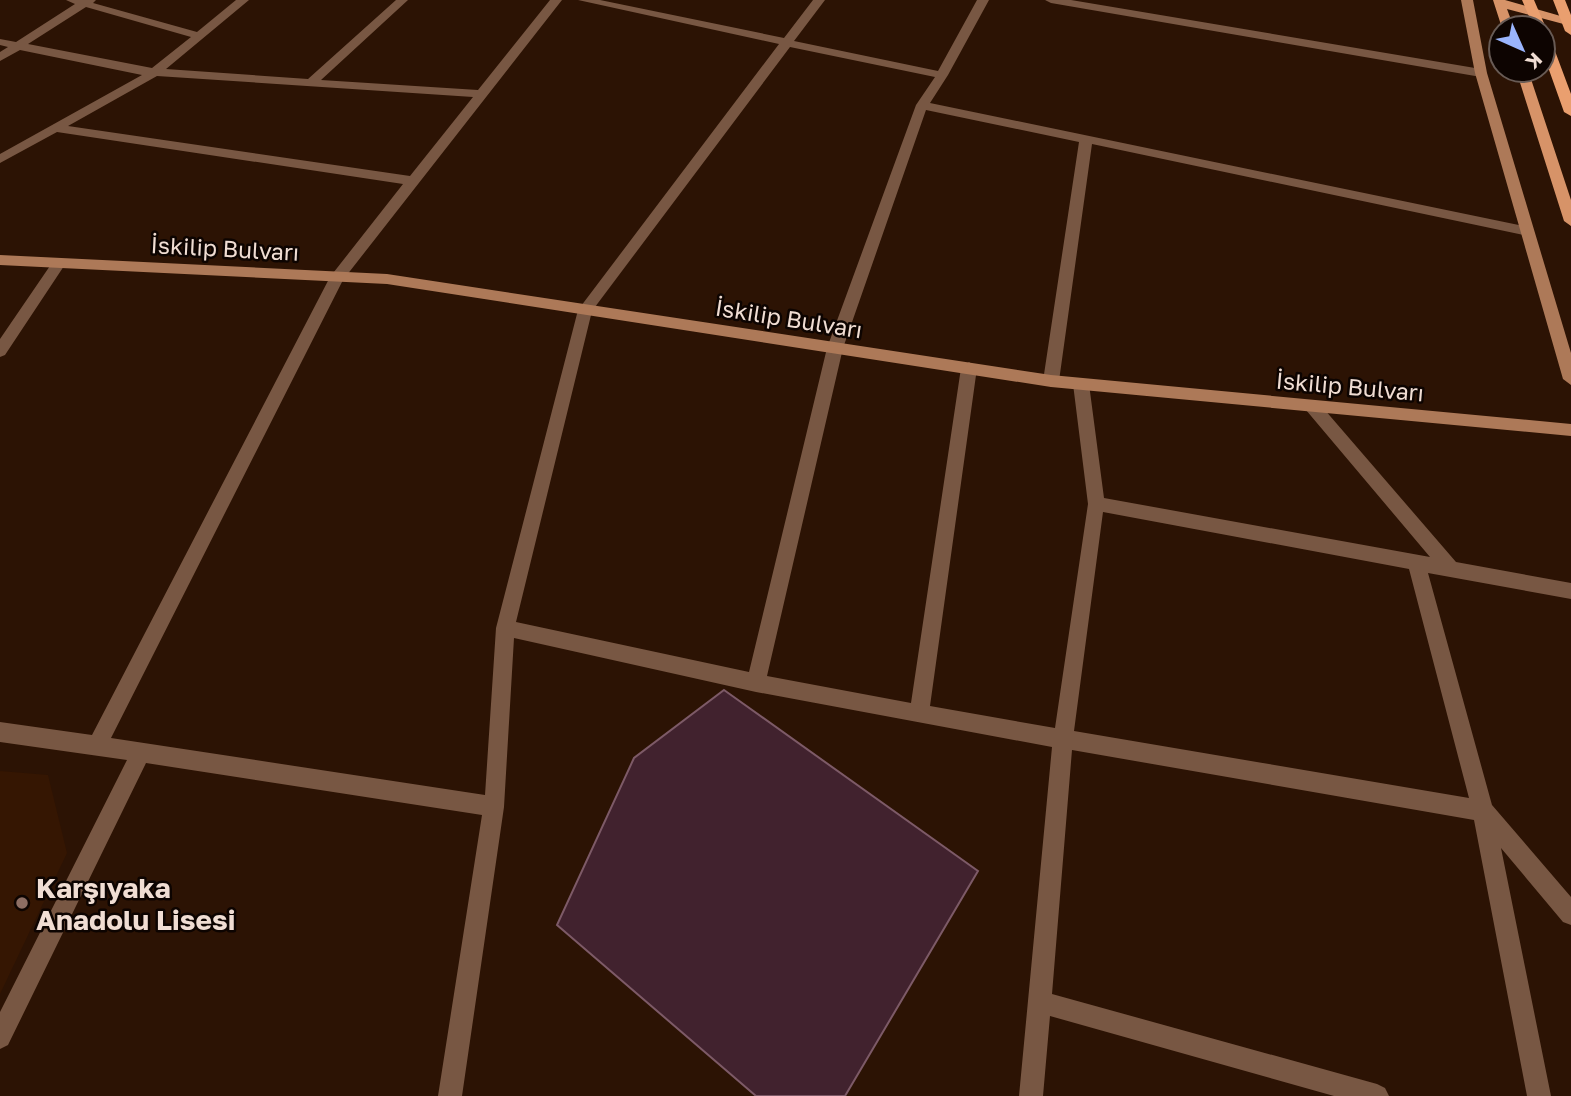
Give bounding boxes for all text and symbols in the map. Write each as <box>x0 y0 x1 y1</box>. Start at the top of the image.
north arrow <box>1487 14 1557 84</box>
text: K <box>1521 48 1547 75</box>
street label: İskilip Bulvarı <box>150 230 300 266</box>
street label: İskilip Bulvarı <box>713 293 865 343</box>
street label: İskilip Bulvarı <box>1275 366 1425 406</box>
place label: Karşıyaka Anadolu Lisesi <box>36 871 235 936</box>
marker: Karşıyaka Anadolu Lisesi <box>14 895 30 911</box>

